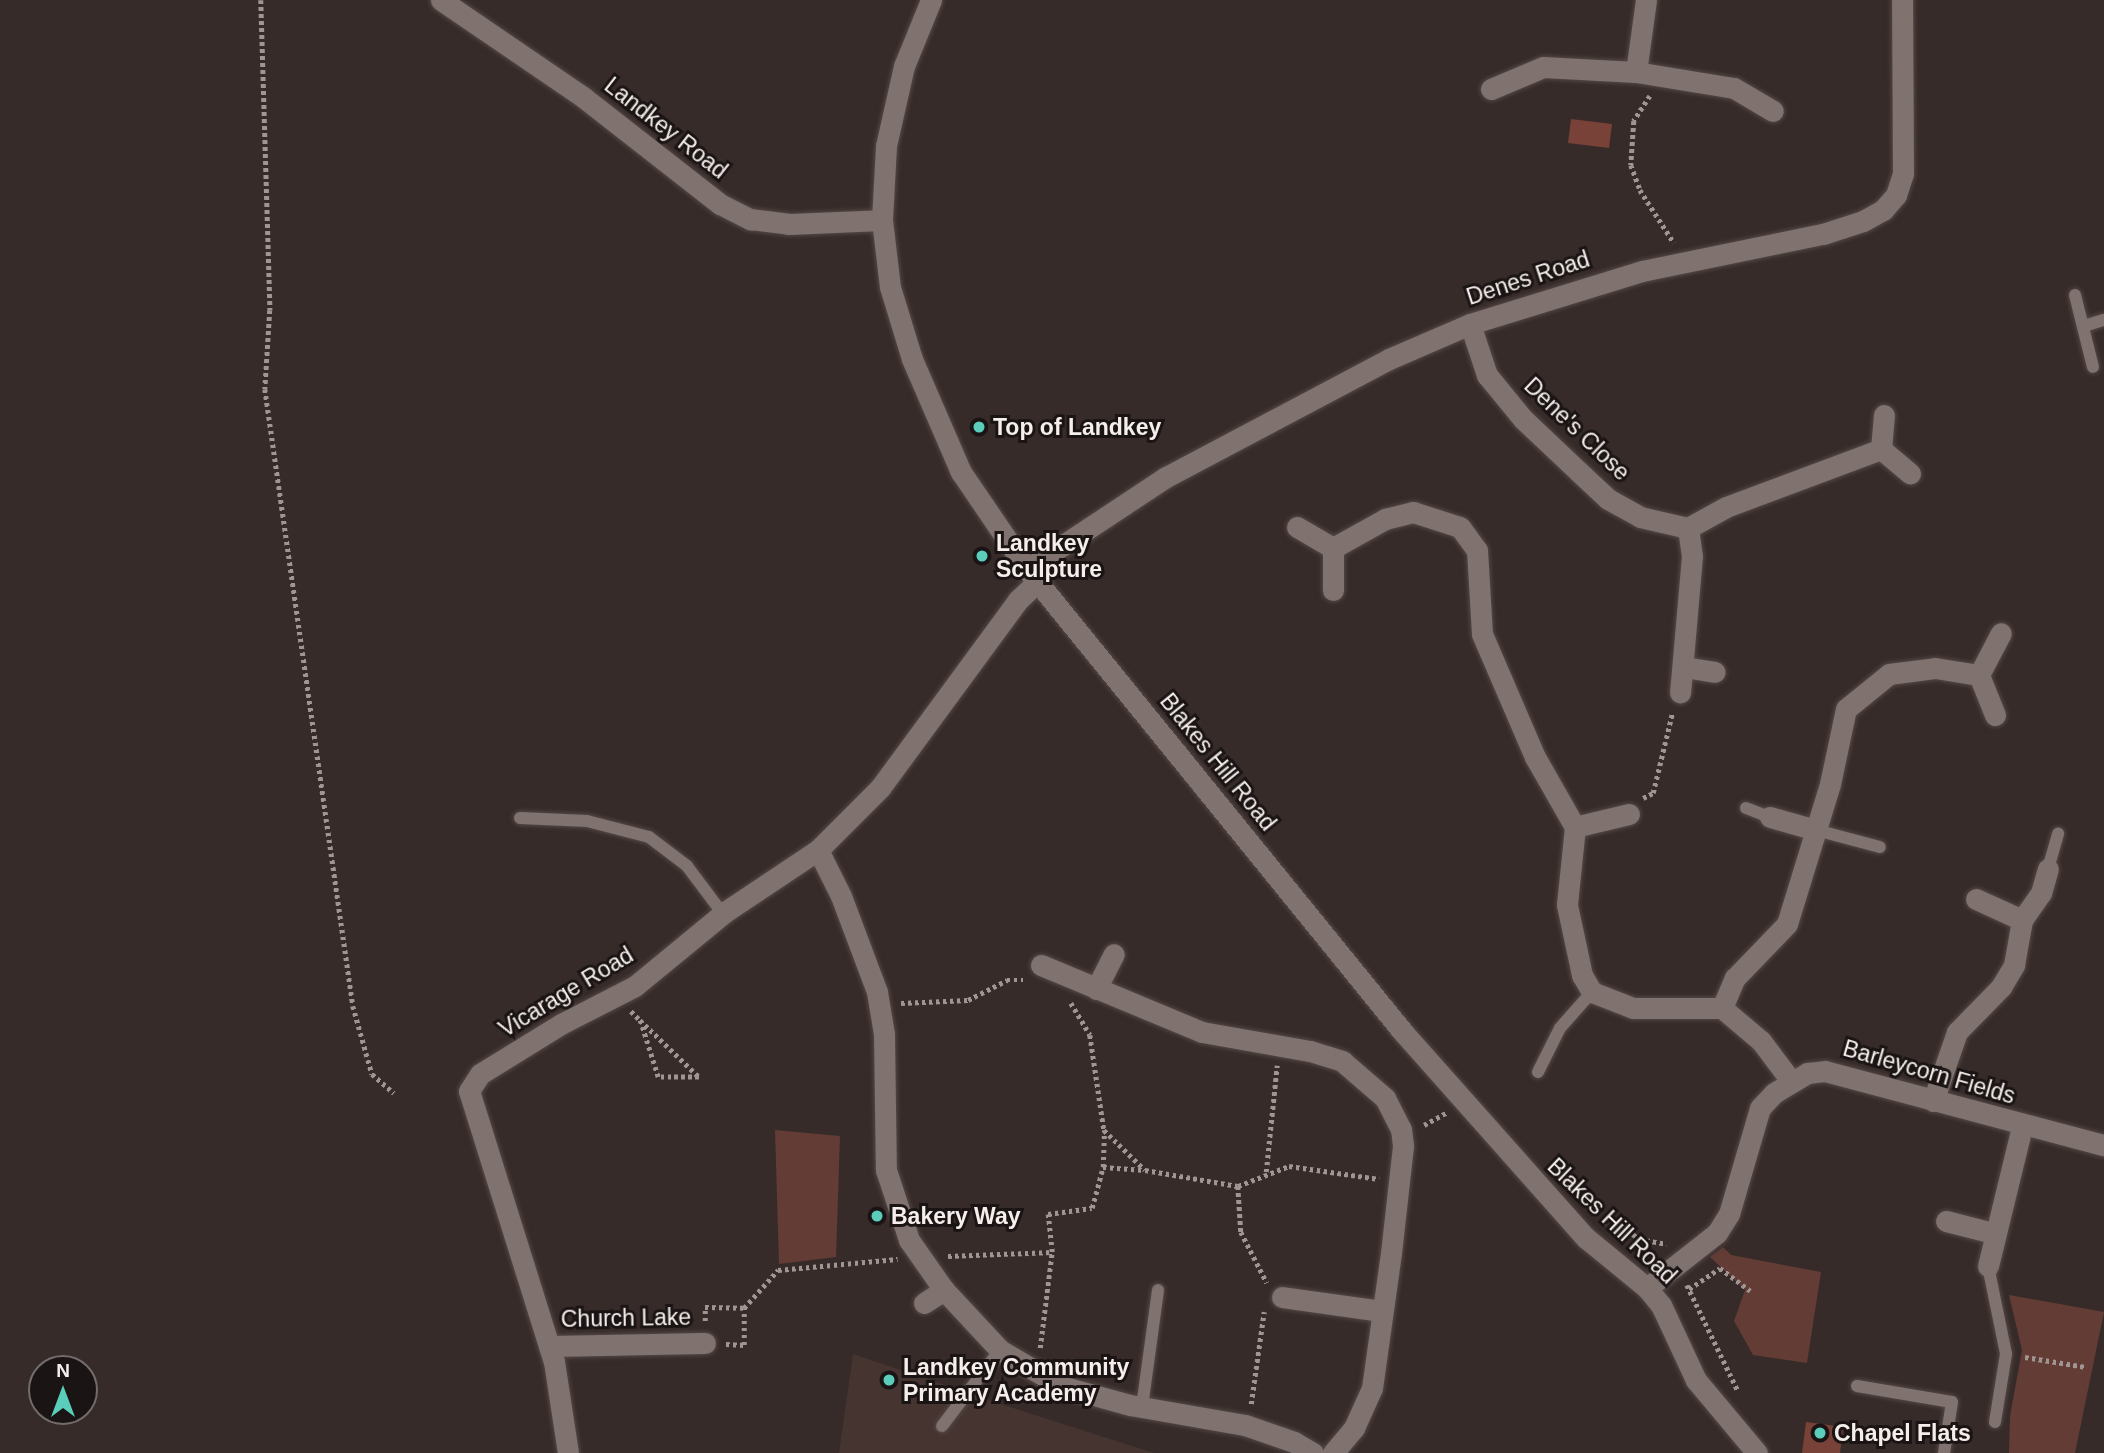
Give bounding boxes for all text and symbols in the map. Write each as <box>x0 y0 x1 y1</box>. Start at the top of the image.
street label: Landkey Road <box>599 71 733 185</box>
street label: Denes Road <box>1463 245 1593 311</box>
street label: Dene's Close <box>1518 372 1636 486</box>
place label: Top of Landkey <box>993 413 1161 441</box>
marker: Top of Landkey <box>971 419 987 435</box>
place label: Landkey Sculpture <box>996 529 1102 583</box>
marker: Landkey Sculpture <box>974 548 990 564</box>
street label: Blakes Hill Road <box>1154 688 1282 836</box>
street label: Vicarage Road <box>494 941 638 1043</box>
street label: Barleycorn Fields <box>1840 1034 2018 1110</box>
street label: Blakes Hill Road <box>1542 1152 1682 1290</box>
place label: Bakery Way <box>891 1202 1021 1230</box>
marker: Bakery Way <box>869 1208 885 1224</box>
street label: Church Lake <box>561 1303 691 1333</box>
place label: Landkey Community Primary Academy <box>903 1353 1129 1407</box>
north arrow <box>28 1355 98 1425</box>
text: N <box>56 1360 70 1381</box>
marker: Landkey Community Primary Academy <box>881 1372 897 1388</box>
place label: Chapel Flats <box>1834 1419 1971 1447</box>
marker: Chapel Flats <box>1812 1425 1828 1441</box>

